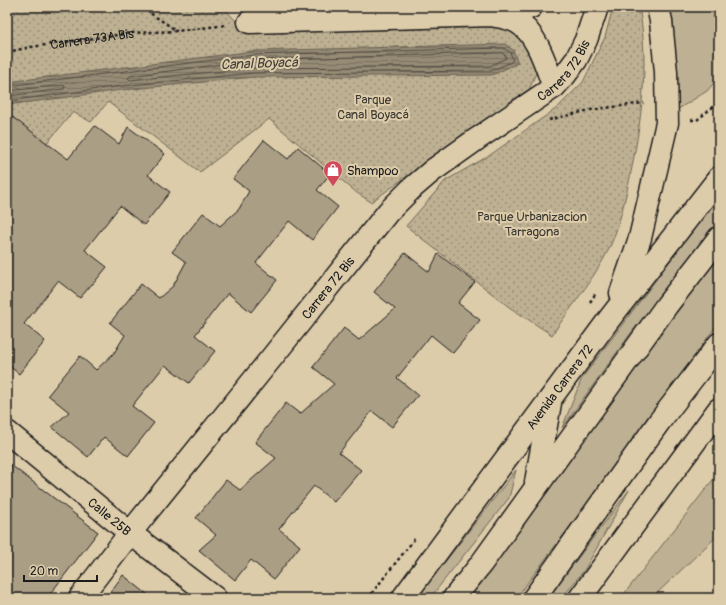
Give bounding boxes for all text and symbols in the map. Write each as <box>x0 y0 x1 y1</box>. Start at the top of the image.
street label: Carrera 73A Bis <box>49 26 135 53</box>
street label: Carrera 72 Bis <box>534 37 594 105</box>
water label: Canal Boyacá <box>220 54 299 73</box>
park label: Parque Canal Boyacá <box>337 92 409 123</box>
shop icon: Shampoo <box>322 159 344 187</box>
place label: Shampoo <box>347 163 398 179</box>
park label: Parque Urbanizacion Tarragona <box>477 209 587 240</box>
street label: Carrera 72 Bis <box>299 254 358 323</box>
street label: Avenida Carrera 72 <box>523 341 597 433</box>
street label: Calle 25B <box>84 495 134 540</box>
scale bar <box>24 557 97 583</box>
text: 20 m <box>30 564 59 579</box>

